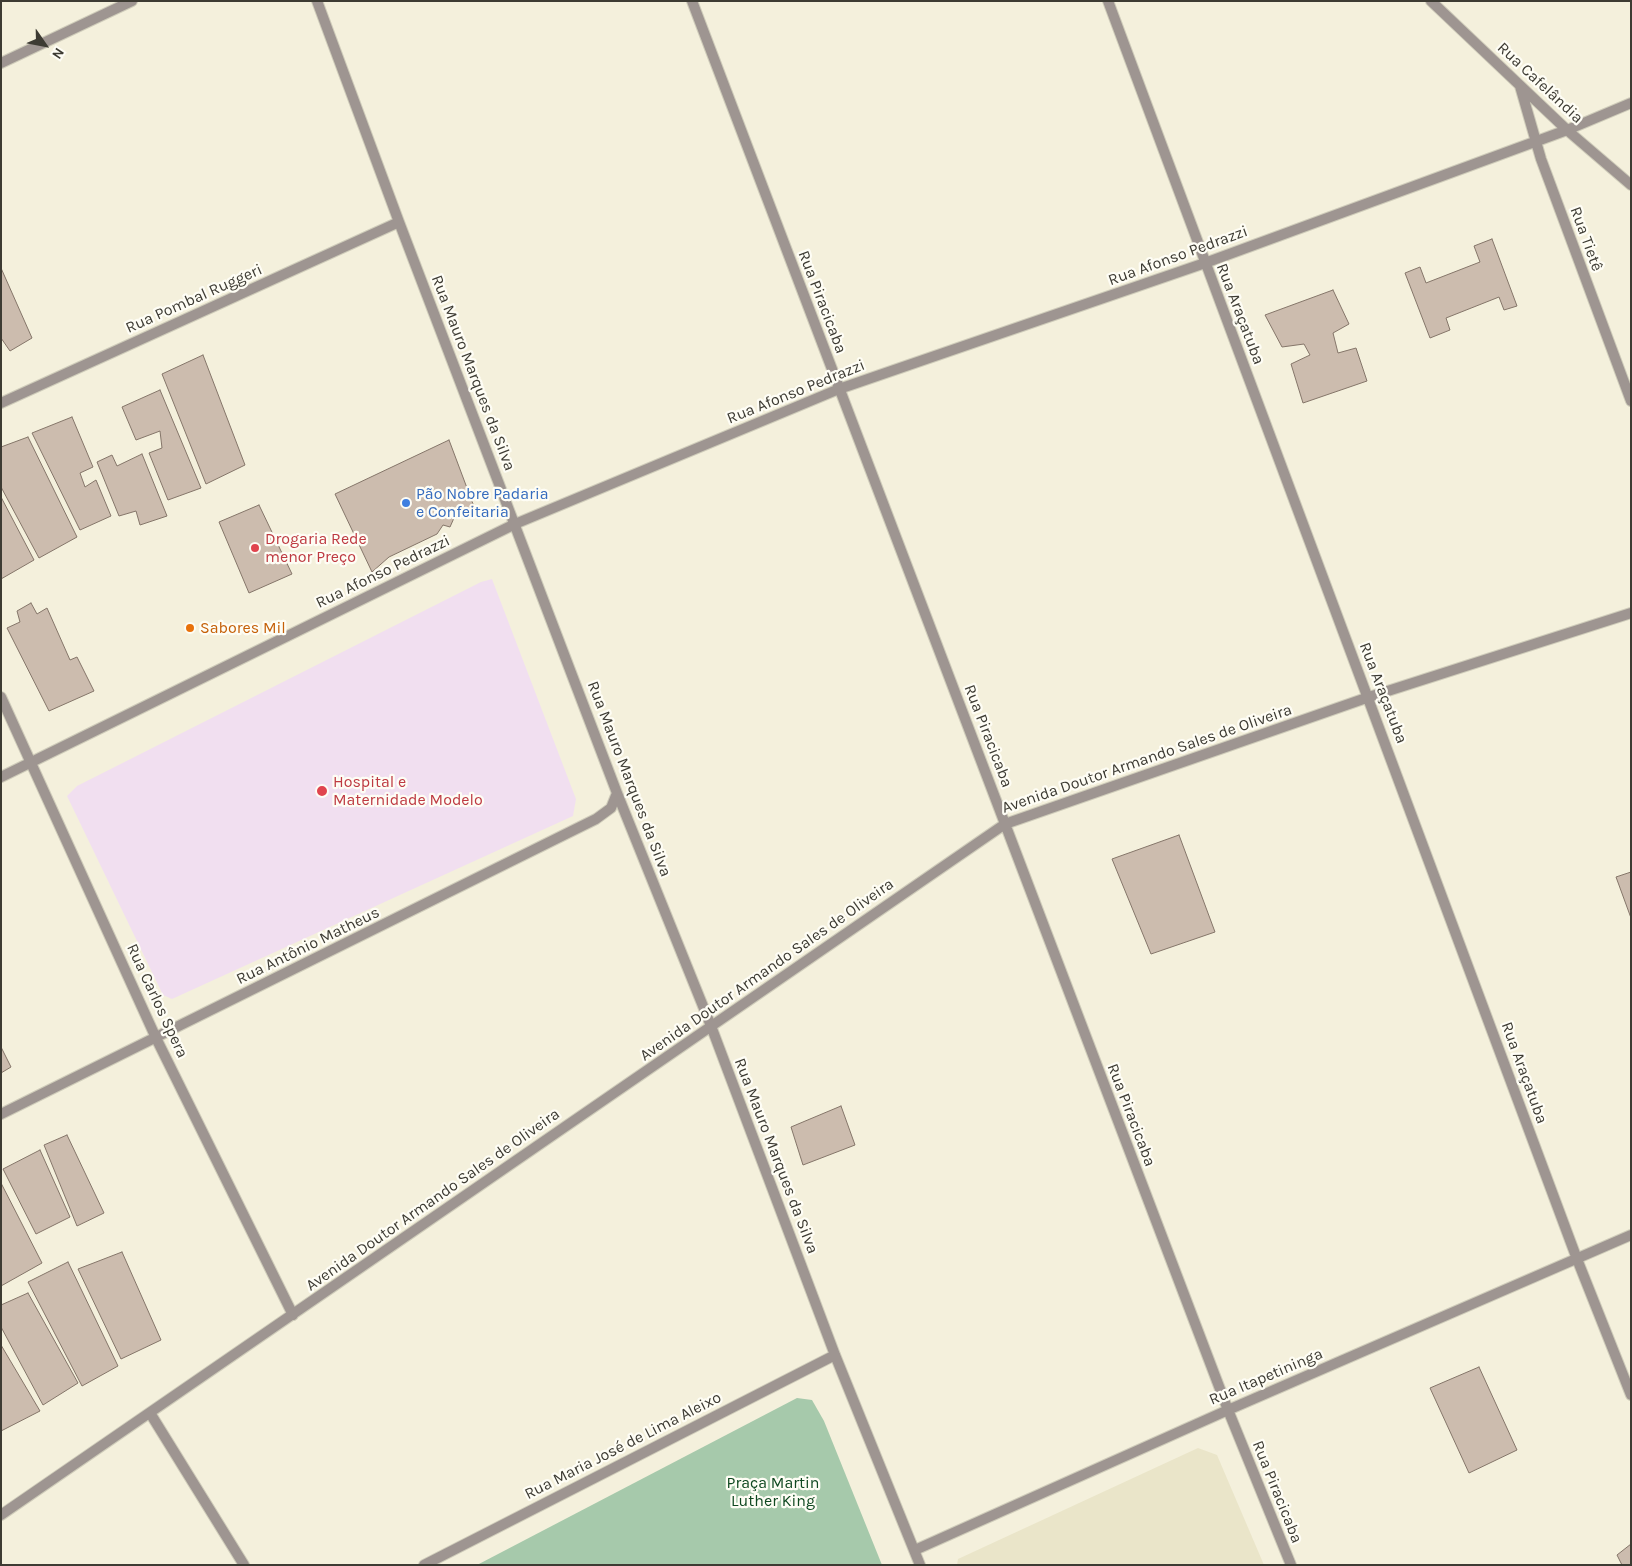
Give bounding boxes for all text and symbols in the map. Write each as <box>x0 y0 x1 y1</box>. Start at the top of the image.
north arrow <box>20 20 70 70</box>
street label: Rua Cafelândia <box>1493 38 1587 128</box>
text: N <box>48 45 68 62</box>
street label: Rua Tietê <box>1565 204 1607 274</box>
street label: Rua Afonso Pedrazzi <box>1106 222 1250 290</box>
street label: Rua Piracicaba <box>794 248 850 356</box>
street label: Rua Pombal Ruggeri <box>123 260 265 338</box>
street label: Rua Araçatuba <box>1212 261 1268 367</box>
street label: Rua Mauro Marques da Silva <box>427 272 519 474</box>
street label: Rua Afonso Pedrazzi <box>724 356 868 428</box>
place label: Pão Nobre Padaria e Confeitaria <box>416 484 548 522</box>
marker: Pão Nobre Padaria e Confeitaria <box>400 497 412 509</box>
place label: Drogaria Rede menor Preço <box>265 529 367 567</box>
street label: Rua Afonso Pedrazzi <box>313 531 453 613</box>
marker: Drogaria Rede menor Preço <box>249 542 261 554</box>
place label: Sabores Mil <box>200 618 286 638</box>
marker: Sabores Mil <box>184 622 196 634</box>
street label: Rua Araçatuba <box>1355 640 1411 746</box>
street label: Rua Mauro Marques da Silva <box>583 678 675 880</box>
street label: Rua Piracicaba <box>960 682 1016 790</box>
street label: Avenida Doutor Armando Sales de Oliveira <box>999 700 1295 818</box>
place label: Hospital e Maternidade Modelo <box>333 772 483 810</box>
marker: Hospital e Maternidade Modelo <box>315 784 329 798</box>
street label: Avenida Doutor Armando Sales de Oliveira <box>636 875 898 1065</box>
street label: Rua Antônio Matheus <box>233 903 383 989</box>
street label: Rua Carlos Spera <box>122 941 192 1061</box>
street label: Rua Araçatuba <box>1497 1019 1551 1127</box>
street label: Rua Mauro Marques da Silva <box>730 1055 822 1257</box>
street label: Rua Piracicaba <box>1103 1061 1159 1169</box>
street label: Avenida Doutor Armando Sales de Oliveira <box>302 1105 564 1295</box>
street label: Rua Itapetininga <box>1206 1344 1326 1410</box>
street label: Rua Maria José de Lima Aleixo <box>521 1388 725 1504</box>
street label: Rua Piracicaba <box>1248 1438 1306 1546</box>
park label: Praça Martin Luther King <box>727 1473 819 1511</box>

